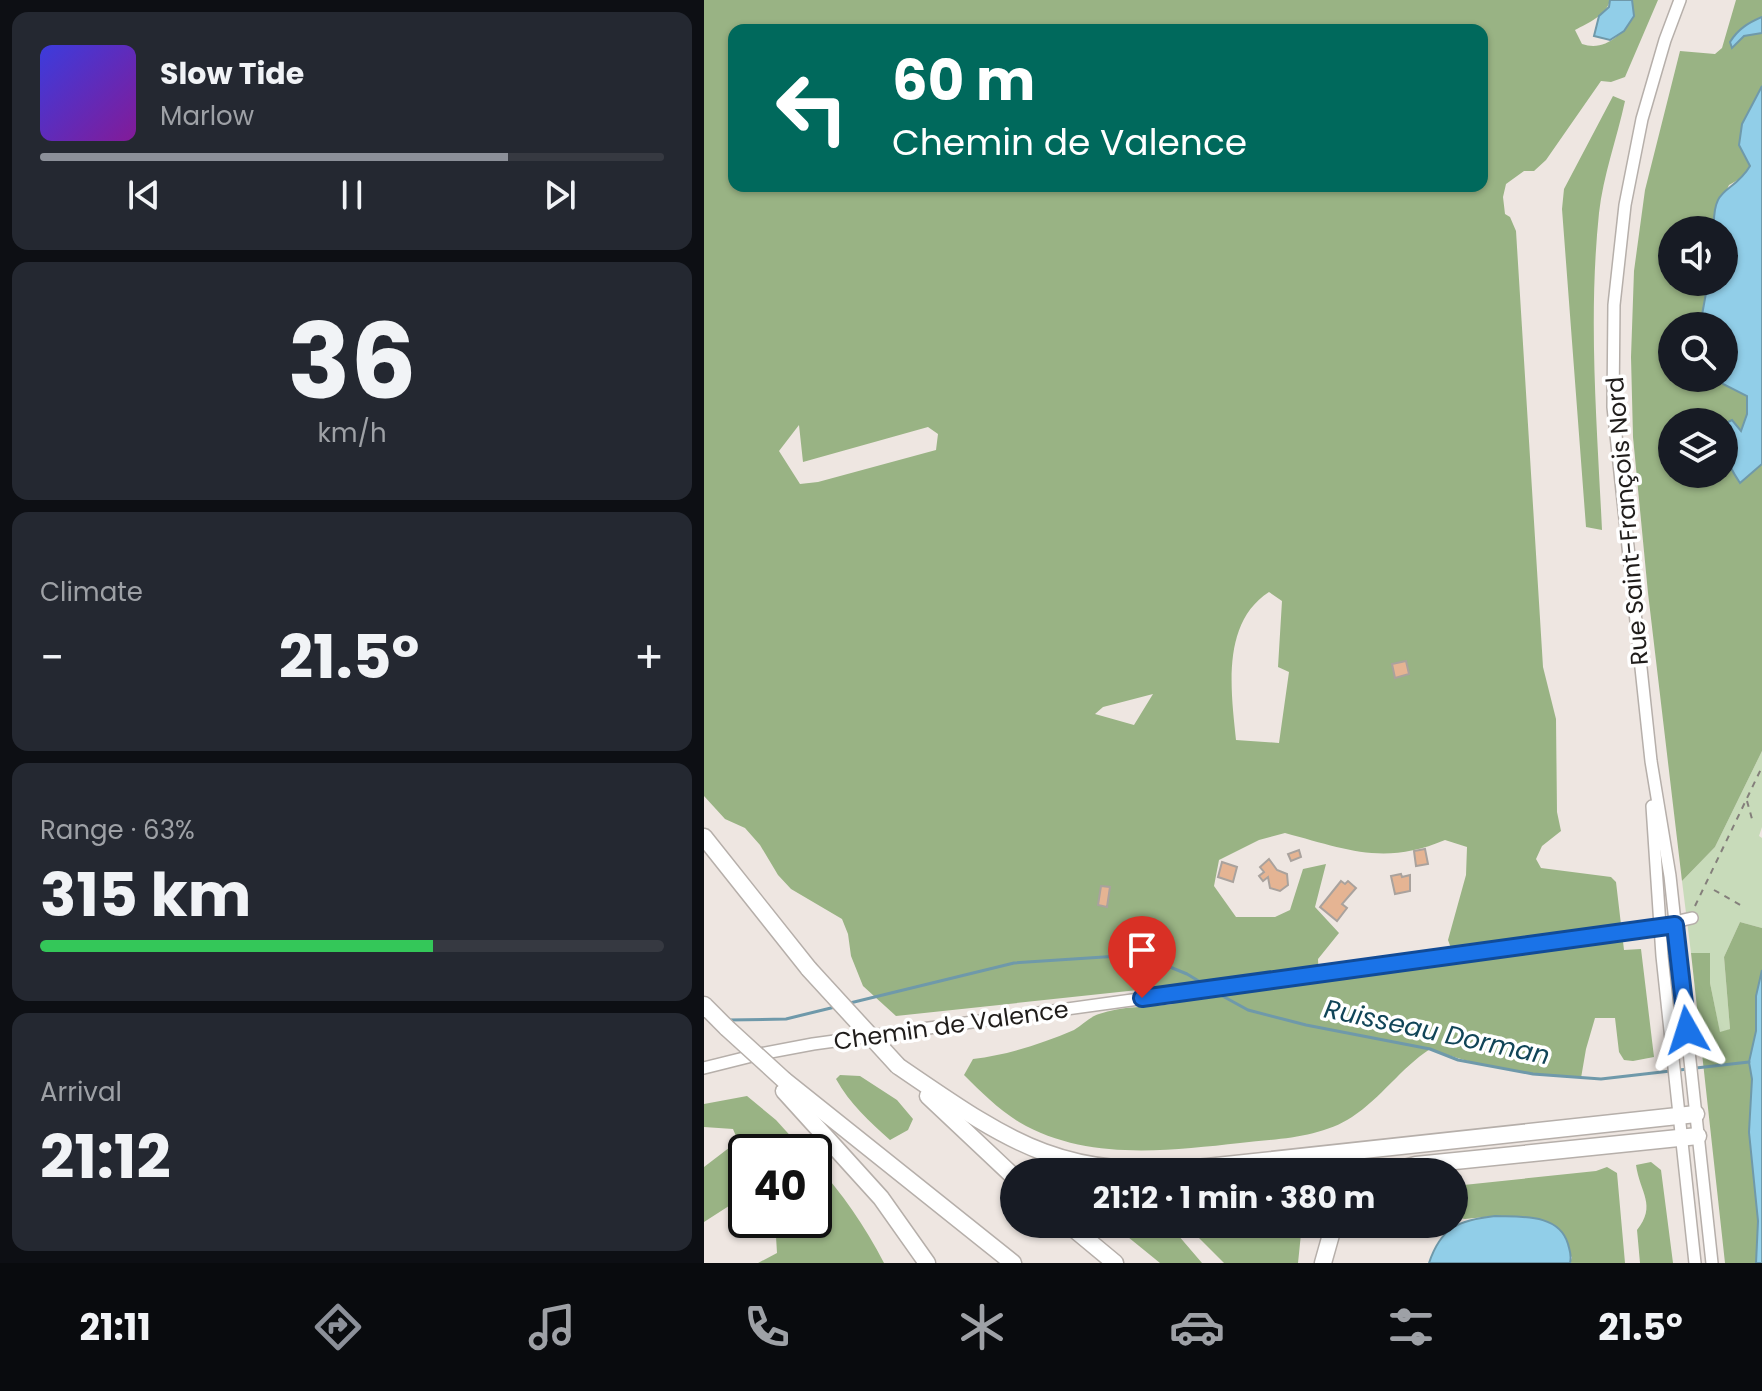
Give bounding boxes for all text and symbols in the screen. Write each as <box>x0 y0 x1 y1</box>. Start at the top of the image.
text: 60 m <box>892 41 1035 120</box>
text: Slow Tide <box>160 52 304 95</box>
icon: left <box>760 56 864 160</box>
text: Marlow <box>160 98 254 134</box>
text: Chemin de Valence <box>892 117 1247 168</box>
icon: previous <box>122 173 166 217</box>
icon: pause <box>330 173 374 217</box>
icon: next <box>538 173 582 217</box>
map controls <box>1658 216 1738 488</box>
button: sound <box>1658 216 1738 296</box>
text: 36 <box>287 289 417 434</box>
button: search <box>1658 312 1738 392</box>
street label: Rue Saint-François Nord <box>1598 375 1656 667</box>
button: layers <box>1658 408 1738 488</box>
text: km/h <box>317 415 387 451</box>
text: Climate <box>40 574 143 610</box>
text: 21.5° <box>279 615 419 699</box>
text: − <box>40 627 64 688</box>
text: + <box>634 627 664 688</box>
text: Range · 63% <box>40 812 195 848</box>
text: 315 km <box>40 853 251 937</box>
pin <box>1108 916 1176 998</box>
icon: arrive <box>1120 928 1164 972</box>
position arrow <box>1645 988 1729 1072</box>
water label: Ruisseau Dorman <box>1321 991 1553 1073</box>
street label: Chemin de Valence <box>831 992 1071 1058</box>
text: Arrival <box>40 1074 122 1110</box>
text: 21:12 <box>40 1115 171 1199</box>
speed limit sign: 40 <box>728 1134 832 1238</box>
text: 21:12 · 1 min · 380 m <box>1093 1176 1375 1219</box>
icon: directions <box>310 1299 366 1355</box>
icon: music <box>524 1299 580 1355</box>
icon: phone <box>739 1299 795 1355</box>
icon: climate <box>954 1299 1010 1355</box>
icon: car <box>1169 1299 1225 1355</box>
icon: filters <box>1383 1299 1439 1355</box>
text: 21:11 <box>79 1302 151 1353</box>
text: 21.5° <box>1598 1302 1683 1353</box>

